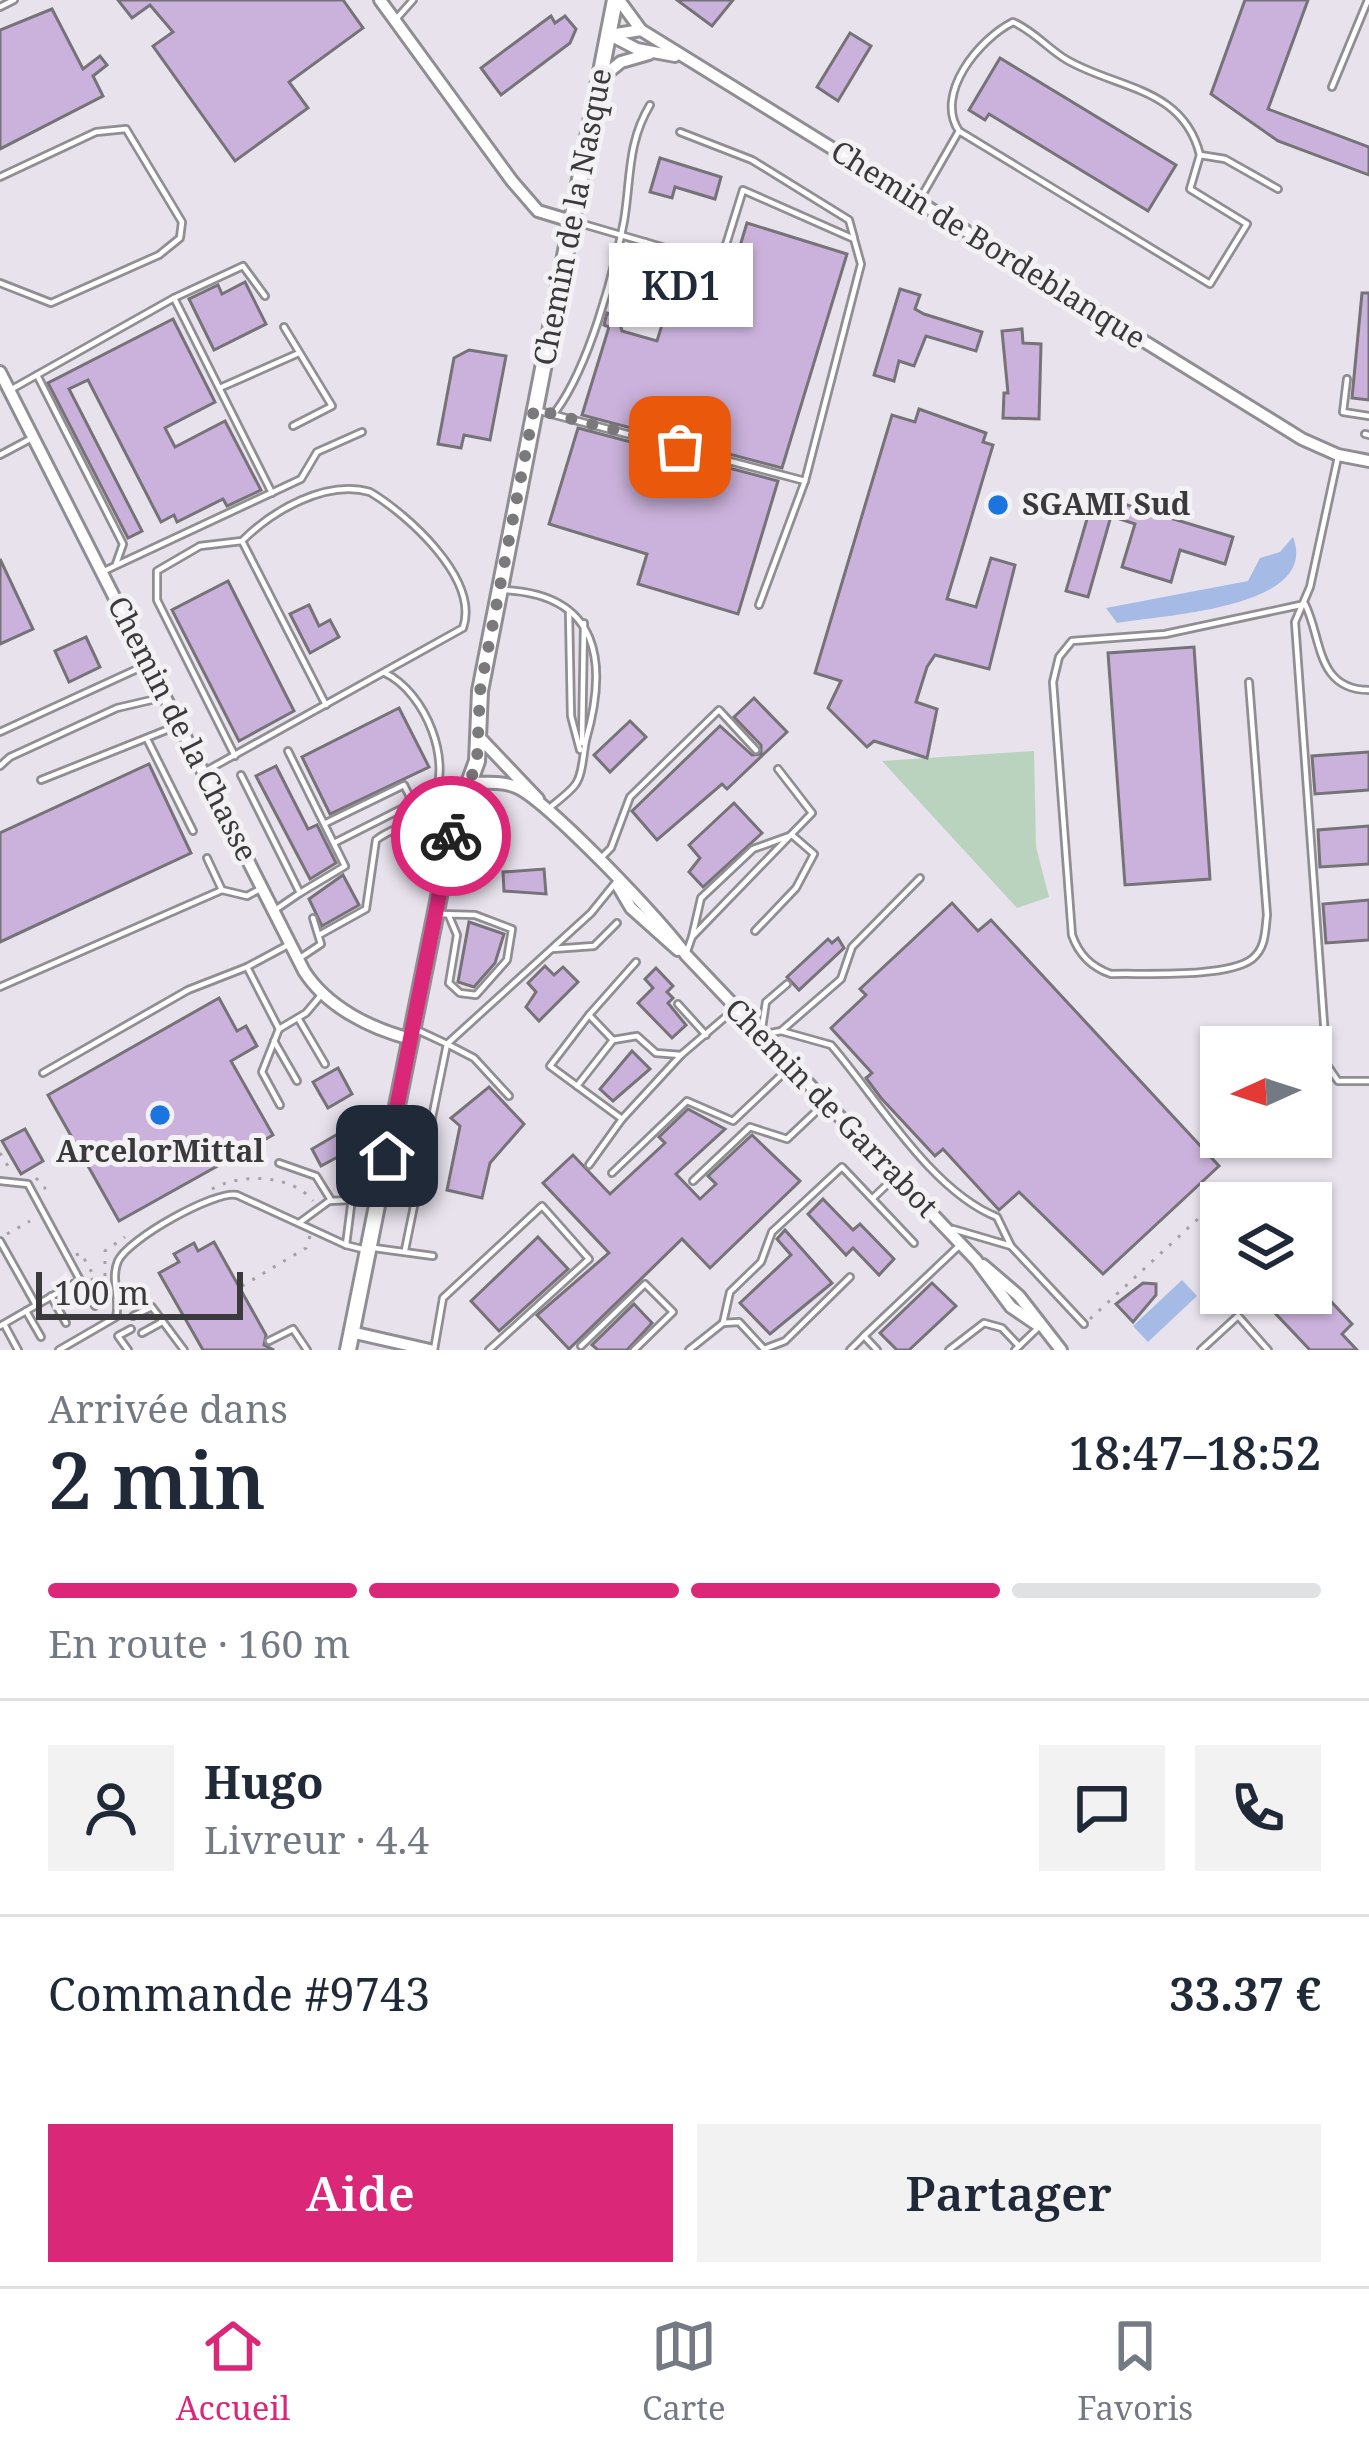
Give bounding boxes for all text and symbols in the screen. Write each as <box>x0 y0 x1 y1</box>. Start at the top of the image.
street label: Chemin de la Nasque <box>523 65 620 369</box>
street label: Chemin de Bordeblanque <box>824 130 1154 358</box>
callout: KD1 <box>608 243 752 327</box>
text: KD1 <box>641 258 721 311</box>
pin <box>629 396 731 498</box>
icon: bag <box>647 414 713 480</box>
place label: SGAMI Sud <box>1022 483 1190 524</box>
marker: SGAMI Sud <box>985 492 1011 518</box>
street label: Chemin de la Chasse <box>99 589 268 868</box>
courier <box>391 776 511 896</box>
icon: bike <box>418 803 484 869</box>
street label: Chemin de Garrabot <box>717 988 948 1226</box>
north arrow <box>1200 1026 1332 1158</box>
map controls <box>1200 1026 1332 1314</box>
marker: ArcelorMittal <box>147 1102 173 1128</box>
pin <box>336 1105 438 1207</box>
icon: home <box>354 1123 420 1189</box>
place label: ArcelorMittal <box>56 1130 264 1171</box>
button: layers <box>1200 1182 1332 1314</box>
scale bar <box>36 1266 243 1319</box>
text: 100 m <box>54 1270 149 1315</box>
text: Arrivée dans <box>48 1381 288 1434</box>
text: 18:47–18:52 <box>1069 1422 1321 1483</box>
text: 2 min <box>48 1426 266 1532</box>
text: En route · 160 m <box>48 1616 350 1669</box>
button: person <box>48 1745 174 1871</box>
button: chat <box>1039 1745 1165 1871</box>
button: phone <box>1195 1745 1321 1871</box>
text: Hugo <box>204 1751 324 1812</box>
text: Livreur · 4.4 <box>204 1812 429 1865</box>
text: Commande #9743 <box>48 1963 430 2024</box>
text: 33.37 € <box>1169 1963 1321 2024</box>
button: Aide <box>48 2124 673 2262</box>
button: Partager <box>697 2124 1321 2262</box>
tab: Accueil <box>176 2313 290 2430</box>
tab: Carte <box>642 2313 726 2430</box>
tab: Favoris <box>1077 2313 1193 2430</box>

